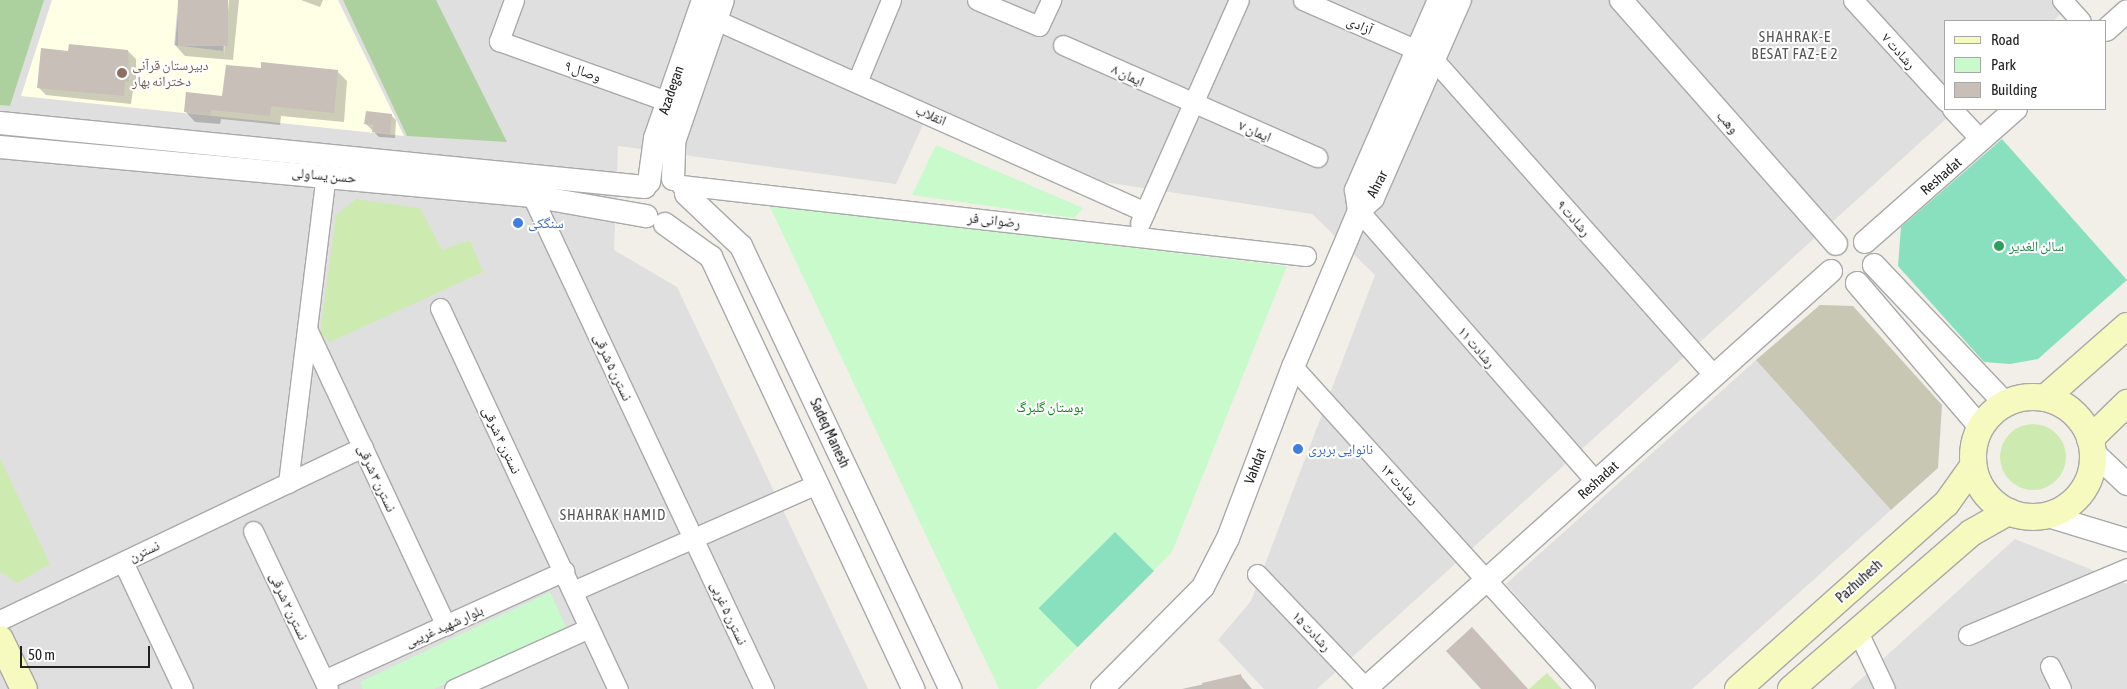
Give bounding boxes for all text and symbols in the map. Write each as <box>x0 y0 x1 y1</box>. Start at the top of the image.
street label: آزادی <box>1344 12 1376 38</box>
legend <box>1944 20 2107 110</box>
district label: SHAHRAK-E BESAT FAZ-E 2 <box>1750 27 1840 62</box>
street label: رشادت ۷ <box>1878 29 1920 73</box>
text: Road <box>1991 31 2020 48</box>
text: Park <box>1991 56 2016 73</box>
place label: دبیرستان قرآنی دخترانه بهار <box>132 57 209 90</box>
street label: وصال ۹ <box>562 57 604 85</box>
street label: ایمان ۸ <box>1109 60 1147 90</box>
street label: Azadegan <box>655 63 687 117</box>
marker: دبیرستان قرآنی دخترانه بهار <box>116 67 128 79</box>
text: Building <box>1991 81 2037 98</box>
street label: انقلاب <box>913 101 949 129</box>
street label: وهب <box>1713 107 1743 137</box>
street label: ایمان ۷ <box>1236 117 1274 145</box>
street label: Reshadat <box>1917 154 1965 198</box>
street label: حسن یساولی <box>291 164 357 186</box>
street label: Ahrar <box>1363 168 1391 200</box>
street label: رشادت ۹ <box>1553 196 1595 240</box>
street label: رضوانی فر <box>967 209 1021 231</box>
place label: سنگکی <box>528 215 564 231</box>
marker: سنگکی <box>512 217 524 229</box>
place label: سالن الغدیر <box>2009 238 2064 254</box>
marker: سالن الغدیر <box>1993 240 2005 252</box>
street label: رشادت ۱۱ <box>1455 323 1499 371</box>
street label: نسترن ۵ شرقی <box>590 331 636 403</box>
street label: Sadeq Manesh <box>807 396 853 470</box>
park label: بوستان گلبرگ <box>1016 399 1084 415</box>
street label: نسترن ۴ شرقی <box>479 404 525 476</box>
place label: نانوایی بربری <box>1308 441 1373 457</box>
street label: نسترن ۳ شرقی <box>354 442 400 514</box>
marker: نانوایی بربری <box>1292 443 1304 455</box>
street label: Vahdat <box>1241 446 1269 486</box>
street label: Reshadat <box>1574 457 1622 503</box>
street label: رشادت ۱۳ <box>1377 460 1423 508</box>
district label: SHAHRAK HAMID <box>558 506 668 524</box>
street label: نسترن <box>126 537 162 565</box>
street label: Pazhuhesh <box>1832 556 1886 606</box>
street label: نسترن ۲ شرقی <box>266 570 312 642</box>
street label: نسترن ۵ غربی <box>707 578 751 648</box>
street label: بلوار شهید غریبی <box>402 601 486 651</box>
street label: رشادت ۱۵ <box>1289 607 1335 655</box>
scale bar <box>22 636 152 668</box>
text: 50 m <box>28 646 55 663</box>

